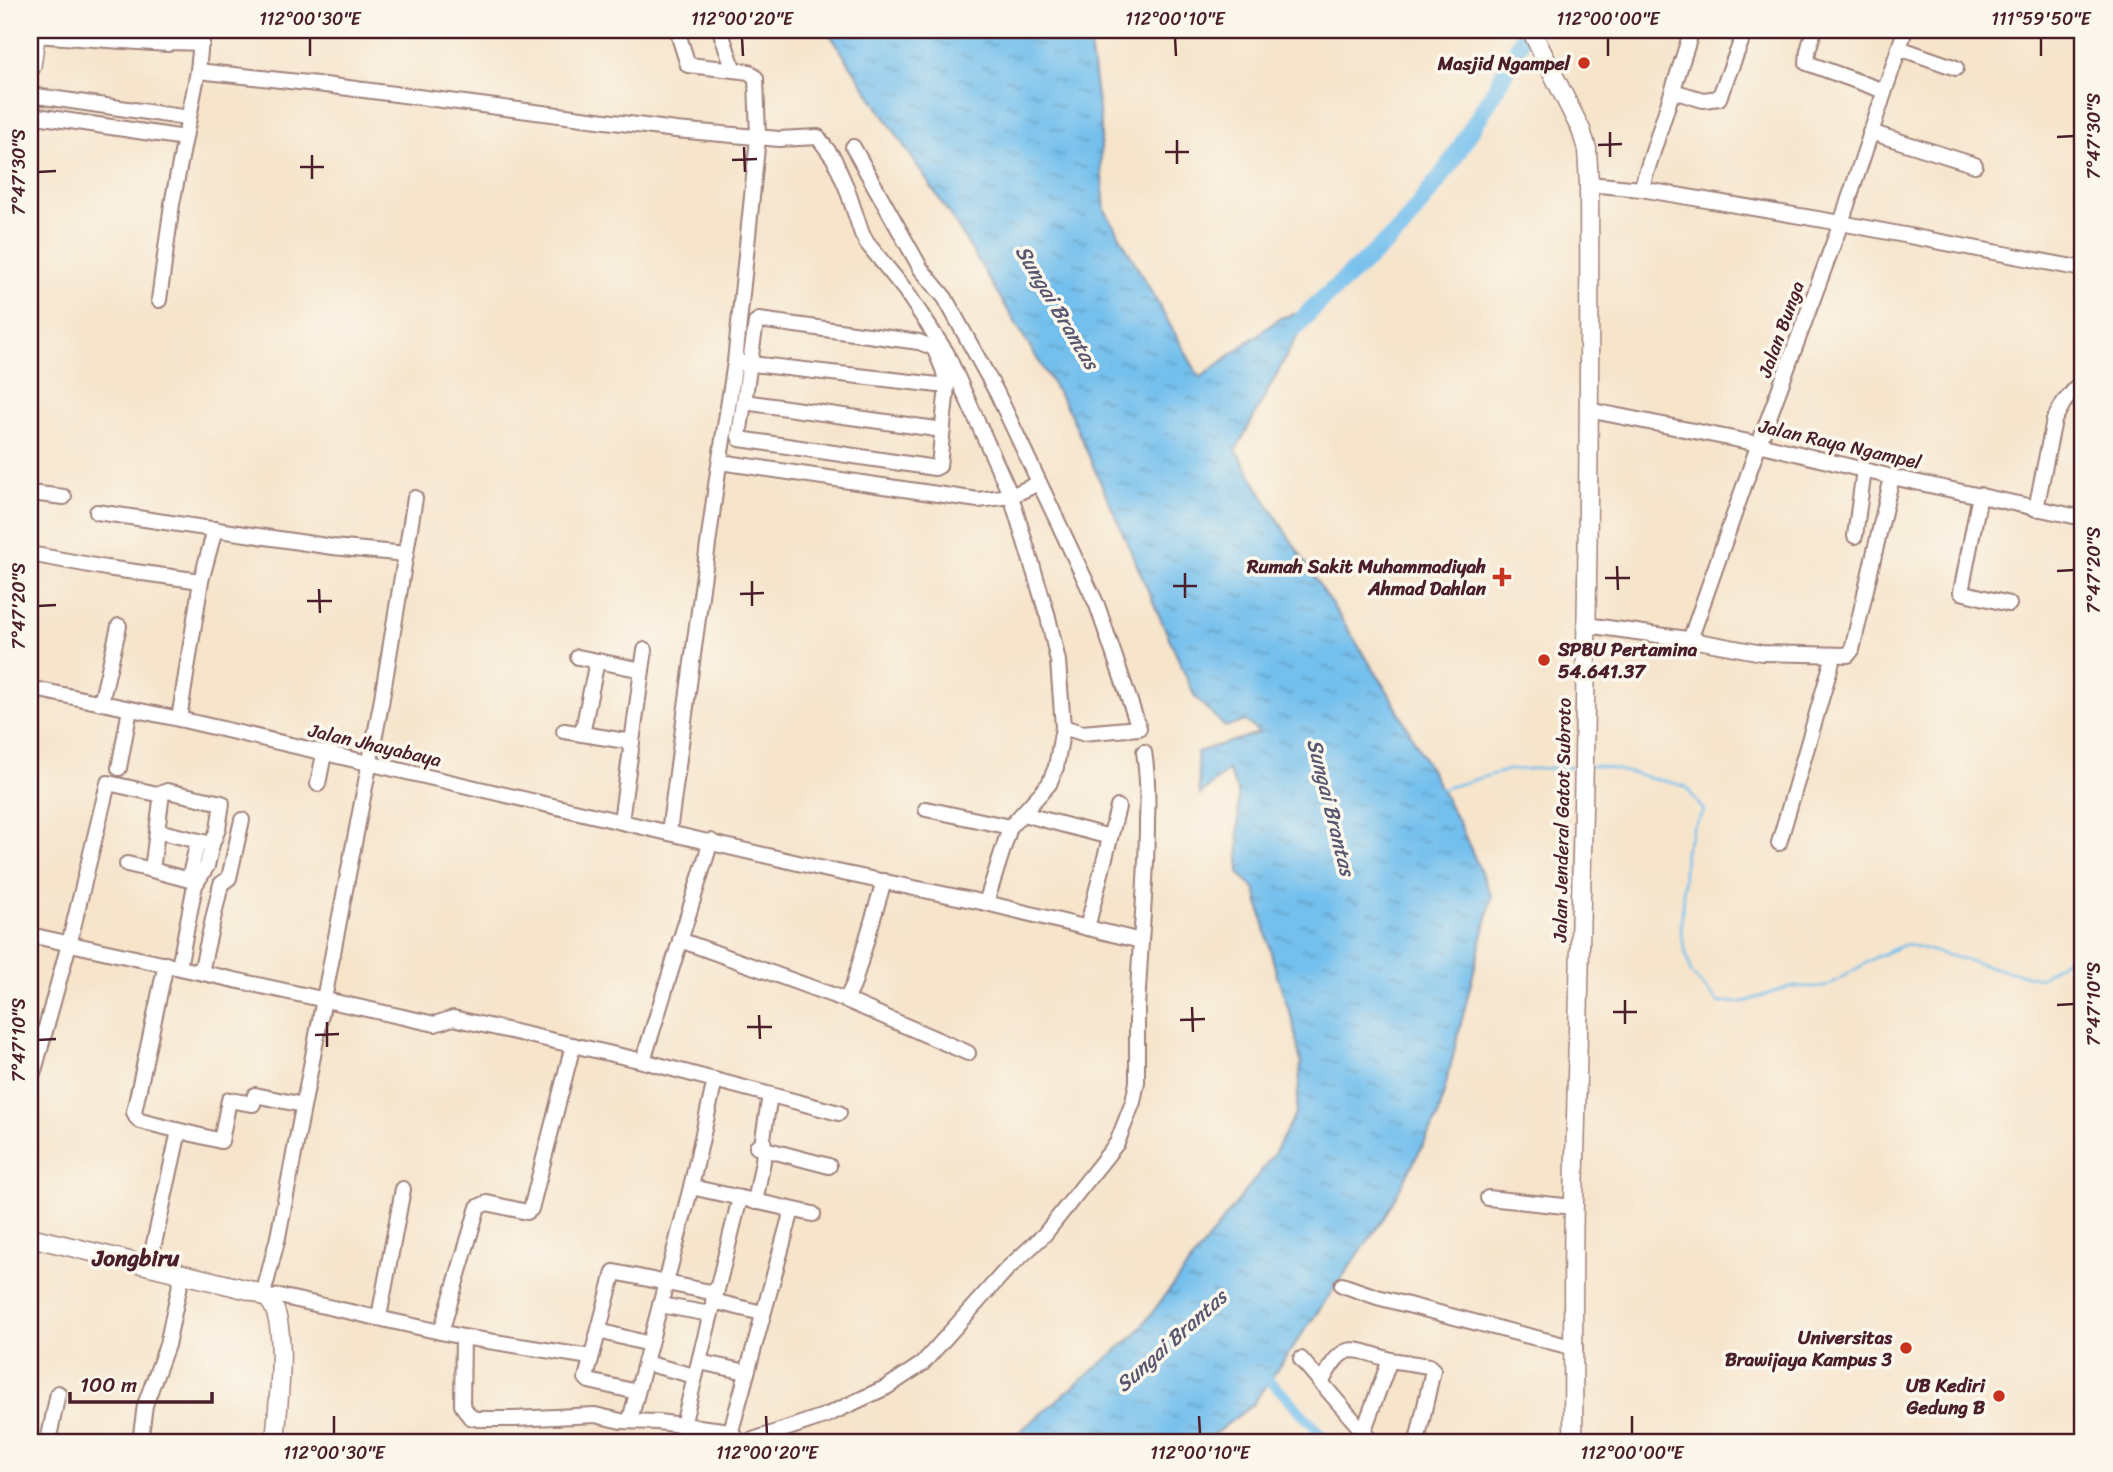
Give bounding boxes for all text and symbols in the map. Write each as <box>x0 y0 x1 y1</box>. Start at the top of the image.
text: 112°00'30"E <box>259 3 362 35</box>
text: 112°00'20"E <box>691 3 794 35</box>
text: 112°00'10"E <box>1125 3 1226 35</box>
text: 112°00'00"E <box>1556 3 1661 35</box>
text: 111°59'50"E <box>1991 3 2092 35</box>
place label: Masjid Ngampel <box>1437 47 1572 80</box>
marker: Masjid Ngampel <box>1576 55 1592 71</box>
text: 7°47'30"S <box>2078 93 2110 179</box>
text: 7°47'30"S <box>3 129 35 215</box>
water label: Sungai Brantas <box>1005 237 1111 379</box>
street label: Jalan Bunga <box>1748 276 1814 383</box>
street label: Jalan Raya Ngampel <box>1755 409 1925 479</box>
text: 7°47'20"S <box>2078 527 2110 613</box>
place label: Rumah Sakit Muhammadiyah Ahmad Dahlan <box>1246 550 1487 605</box>
text: 7°47'20"S <box>3 563 35 649</box>
marker: Rumah Sakit Muhammadiyah Ahmad Dahlan <box>1492 567 1512 587</box>
place label: SPBU Pertamina 54.641.37 <box>1557 633 1698 688</box>
marker: SPBU Pertamina 54.641.37 <box>1536 652 1552 668</box>
street label: Jalan Jenderal Gatot Subroto <box>1543 697 1581 943</box>
street label: Jalan Jhayabaya <box>304 713 445 776</box>
water label: Sungai Brantas <box>1296 734 1367 882</box>
text: 7°47'10"S <box>2078 962 2110 1046</box>
text: 7°47'10"S <box>3 998 35 1082</box>
district label: Jongbiru <box>91 1238 180 1279</box>
water label: Sungai Brantas <box>1106 1278 1238 1402</box>
place label: Universitas Brawijaya Kampus 3 <box>1725 1321 1893 1376</box>
marker: Universitas Brawijaya Kampus 3 <box>1898 1340 1914 1356</box>
scale bar <box>70 1360 212 1404</box>
text: 100 m <box>80 1366 137 1404</box>
place label: UB Kediri Gedung B <box>1905 1369 1986 1424</box>
marker: UB Kediri Gedung B <box>1991 1388 2007 1404</box>
text: 112°00'30"E <box>283 1437 386 1469</box>
text: 112°00'20"E <box>716 1437 819 1469</box>
text: 112°00'10"E <box>1150 1437 1251 1469</box>
text: 112°00'00"E <box>1580 1437 1685 1469</box>

